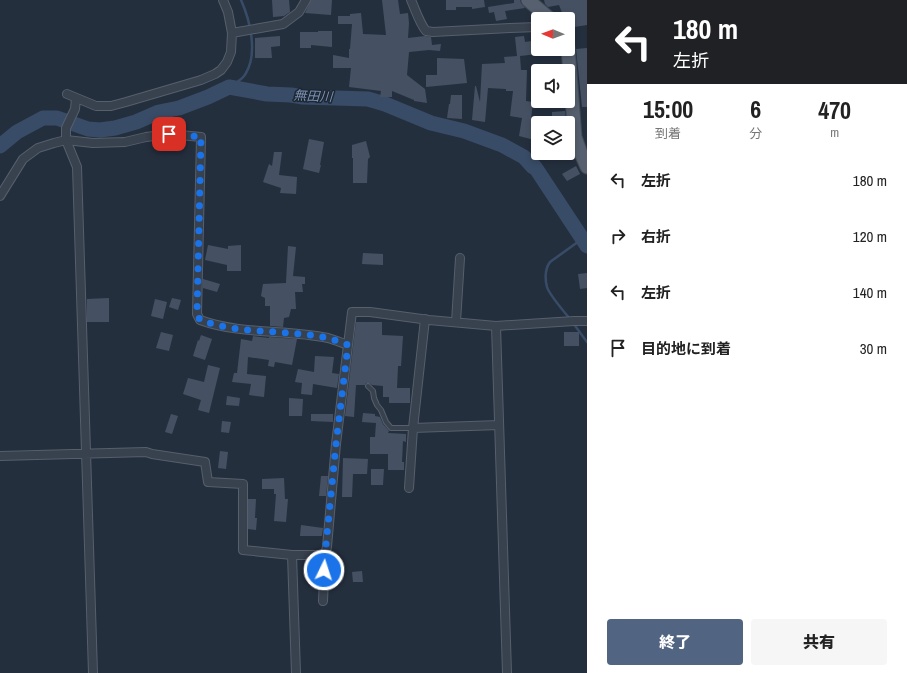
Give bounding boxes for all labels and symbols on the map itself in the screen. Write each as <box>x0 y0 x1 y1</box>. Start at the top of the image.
north arrow <box>531 12 575 56</box>
water label: 無田川 <box>293 86 335 106</box>
pin <box>152 117 186 151</box>
position arrow <box>303 549 345 591</box>

